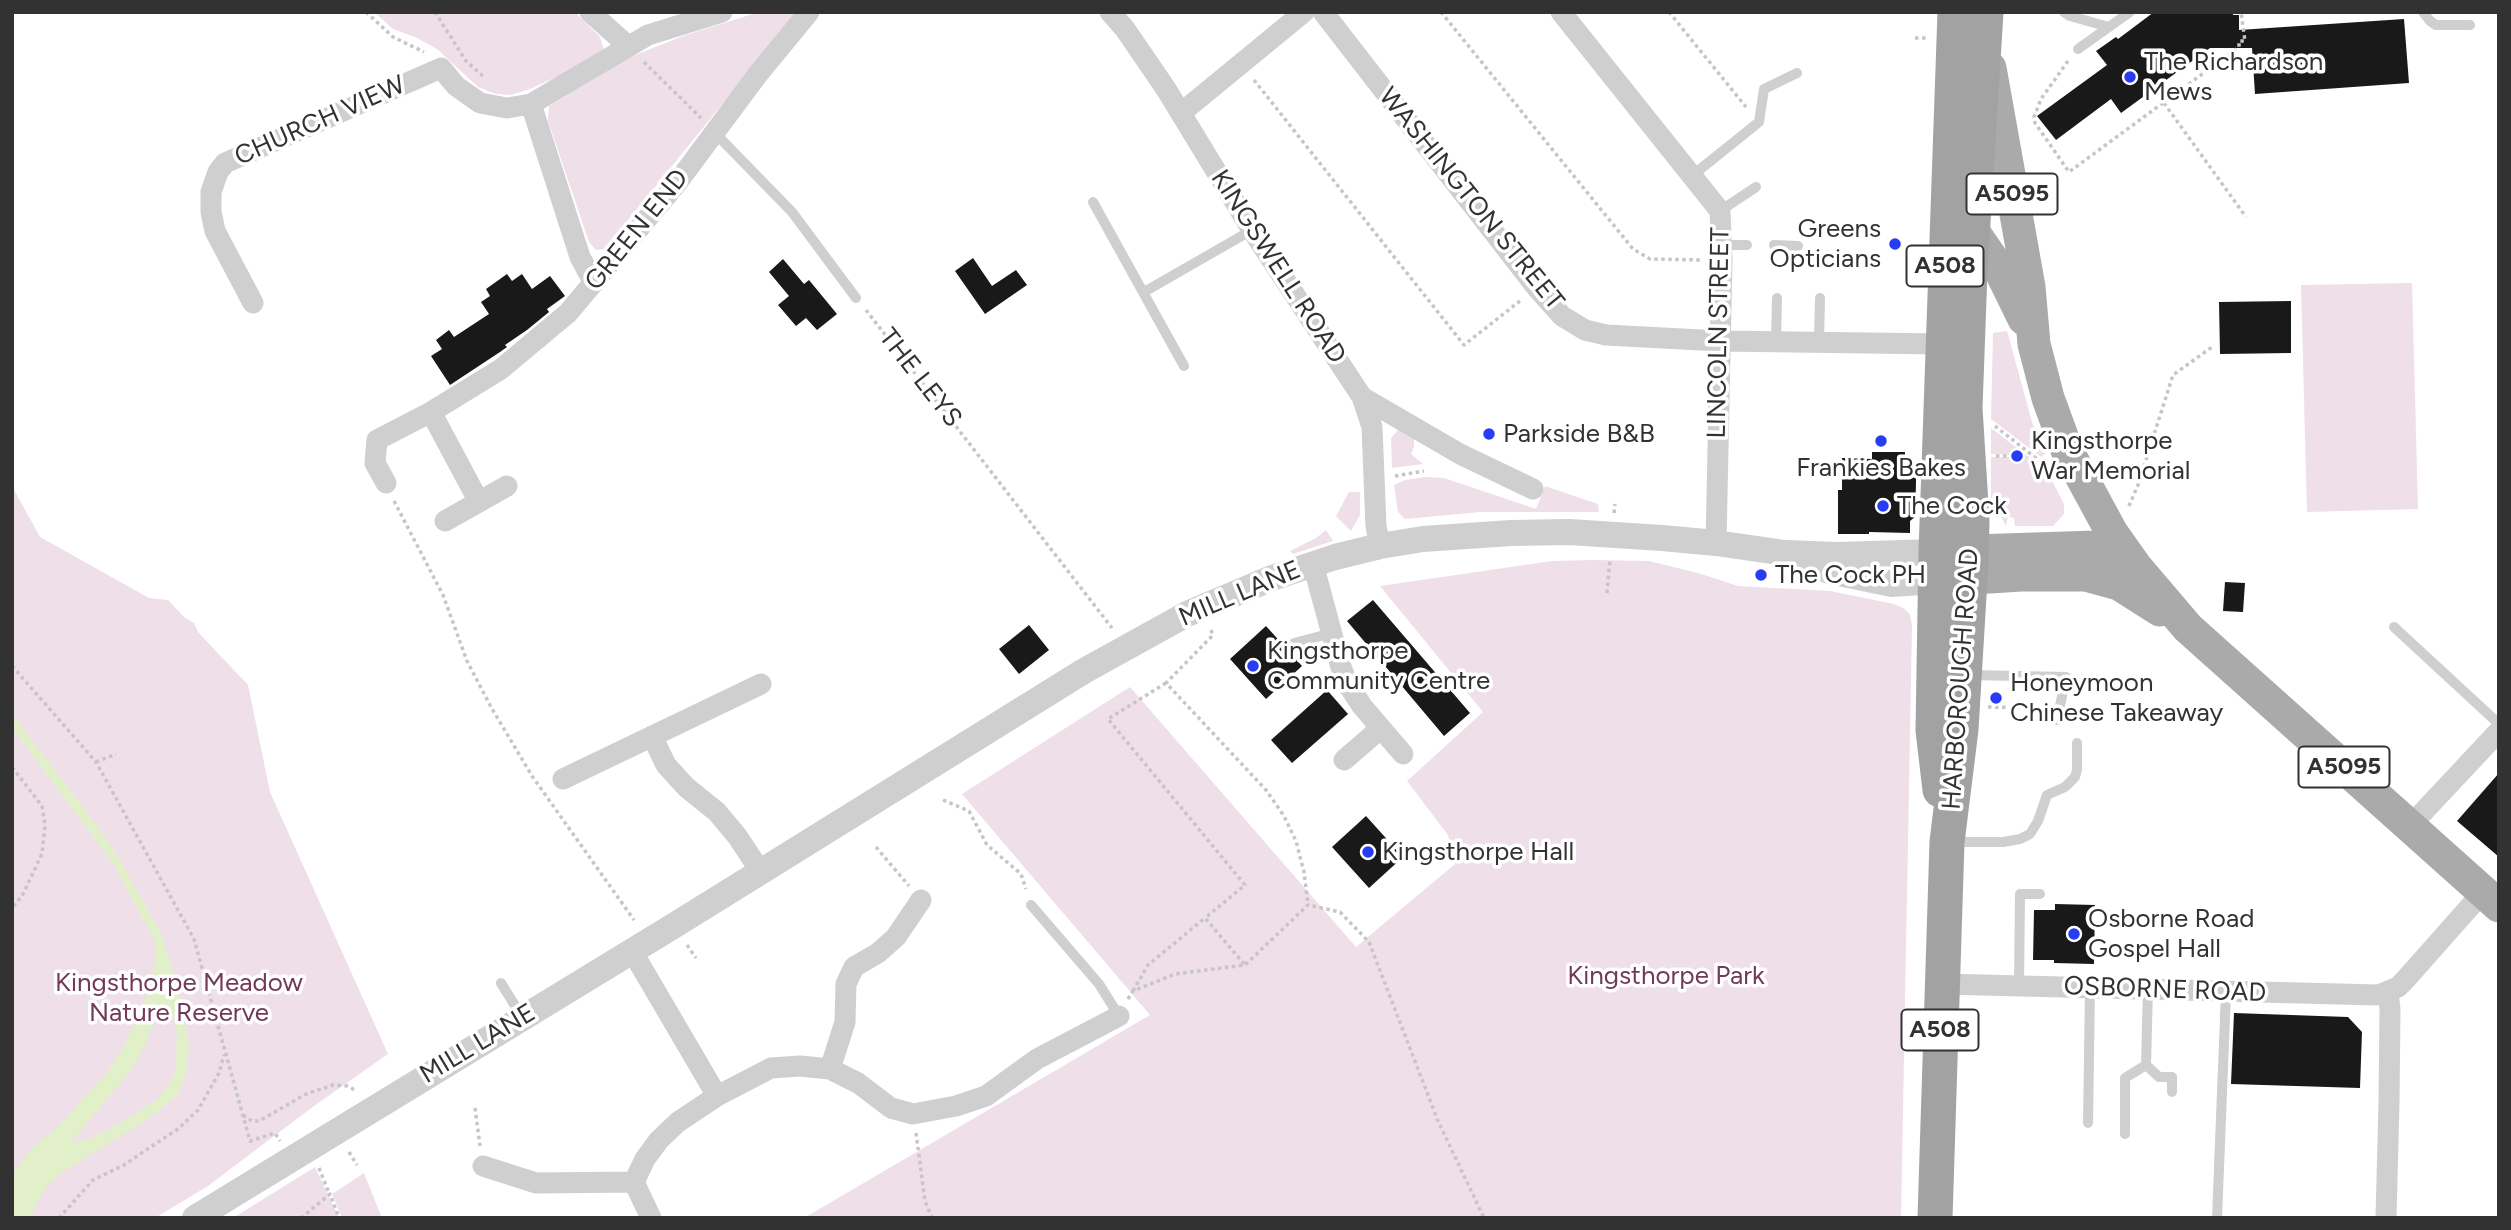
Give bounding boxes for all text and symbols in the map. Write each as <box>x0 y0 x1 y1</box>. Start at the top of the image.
place label: The Richardson Mews <box>2144 46 2323 108</box>
marker: The Richardson Mews <box>2122 69 2138 85</box>
street label: CHURCH VIEW <box>230 70 410 172</box>
street label: WASHINGTON STREET <box>1372 82 1570 316</box>
street label: GREEN END <box>579 163 695 297</box>
street label: KINGSWELL ROAD <box>1204 164 1352 370</box>
road number: A5095 <box>1966 174 2058 214</box>
place label: Greens Opticians <box>1770 213 1881 274</box>
street label: LINCOLN STREET <box>1702 227 1736 439</box>
marker: Greens Opticians <box>1887 236 1903 252</box>
road number: A508 <box>1906 246 1983 286</box>
street label: THE LEYS <box>872 323 968 433</box>
place label: Parkside B&B <box>1503 418 1655 450</box>
place label: Kingsthorpe War Memorial <box>2031 425 2191 486</box>
marker: Parkside B&B <box>1481 426 1497 442</box>
marker: Frankies Bakes <box>1873 433 1889 449</box>
marker: Kingsthorpe War Memorial <box>2009 448 2025 464</box>
place label: Frankies Bakes <box>1796 452 1966 484</box>
place label: The Cock <box>1897 490 2007 522</box>
marker: The Cock <box>1875 498 1891 514</box>
street label: HARBOROUGH ROAD <box>1936 547 1986 811</box>
street label: MILL LANE <box>1174 554 1306 634</box>
place label: The Cock PH <box>1775 559 1926 591</box>
marker: The Cock PH <box>1753 567 1769 583</box>
place label: Kingsthorpe Community Centre <box>1267 635 1490 696</box>
marker: Kingsthorpe Community Centre <box>1245 658 1261 674</box>
place label: Honeymoon Chinese Takeaway <box>2010 667 2223 728</box>
marker: Honeymoon Chinese Takeaway <box>1988 690 2004 706</box>
road number: A5095 <box>2298 746 2390 788</box>
place label: Kingsthorpe Hall <box>1382 836 1574 868</box>
marker: Kingsthorpe Hall <box>1360 844 1376 860</box>
place label: Osborne Road Gospel Hall <box>2088 903 2254 964</box>
marker: Osborne Road Gospel Hall <box>2066 926 2082 942</box>
park label: Kingsthorpe Park <box>1567 960 1765 992</box>
park label: Kingsthorpe Meadow Nature Reserve <box>55 967 303 1028</box>
street label: OSBORNE ROAD <box>2063 971 2267 1009</box>
street label: MILL LANE <box>415 997 541 1091</box>
road number: A508 <box>1902 1010 1979 1050</box>

